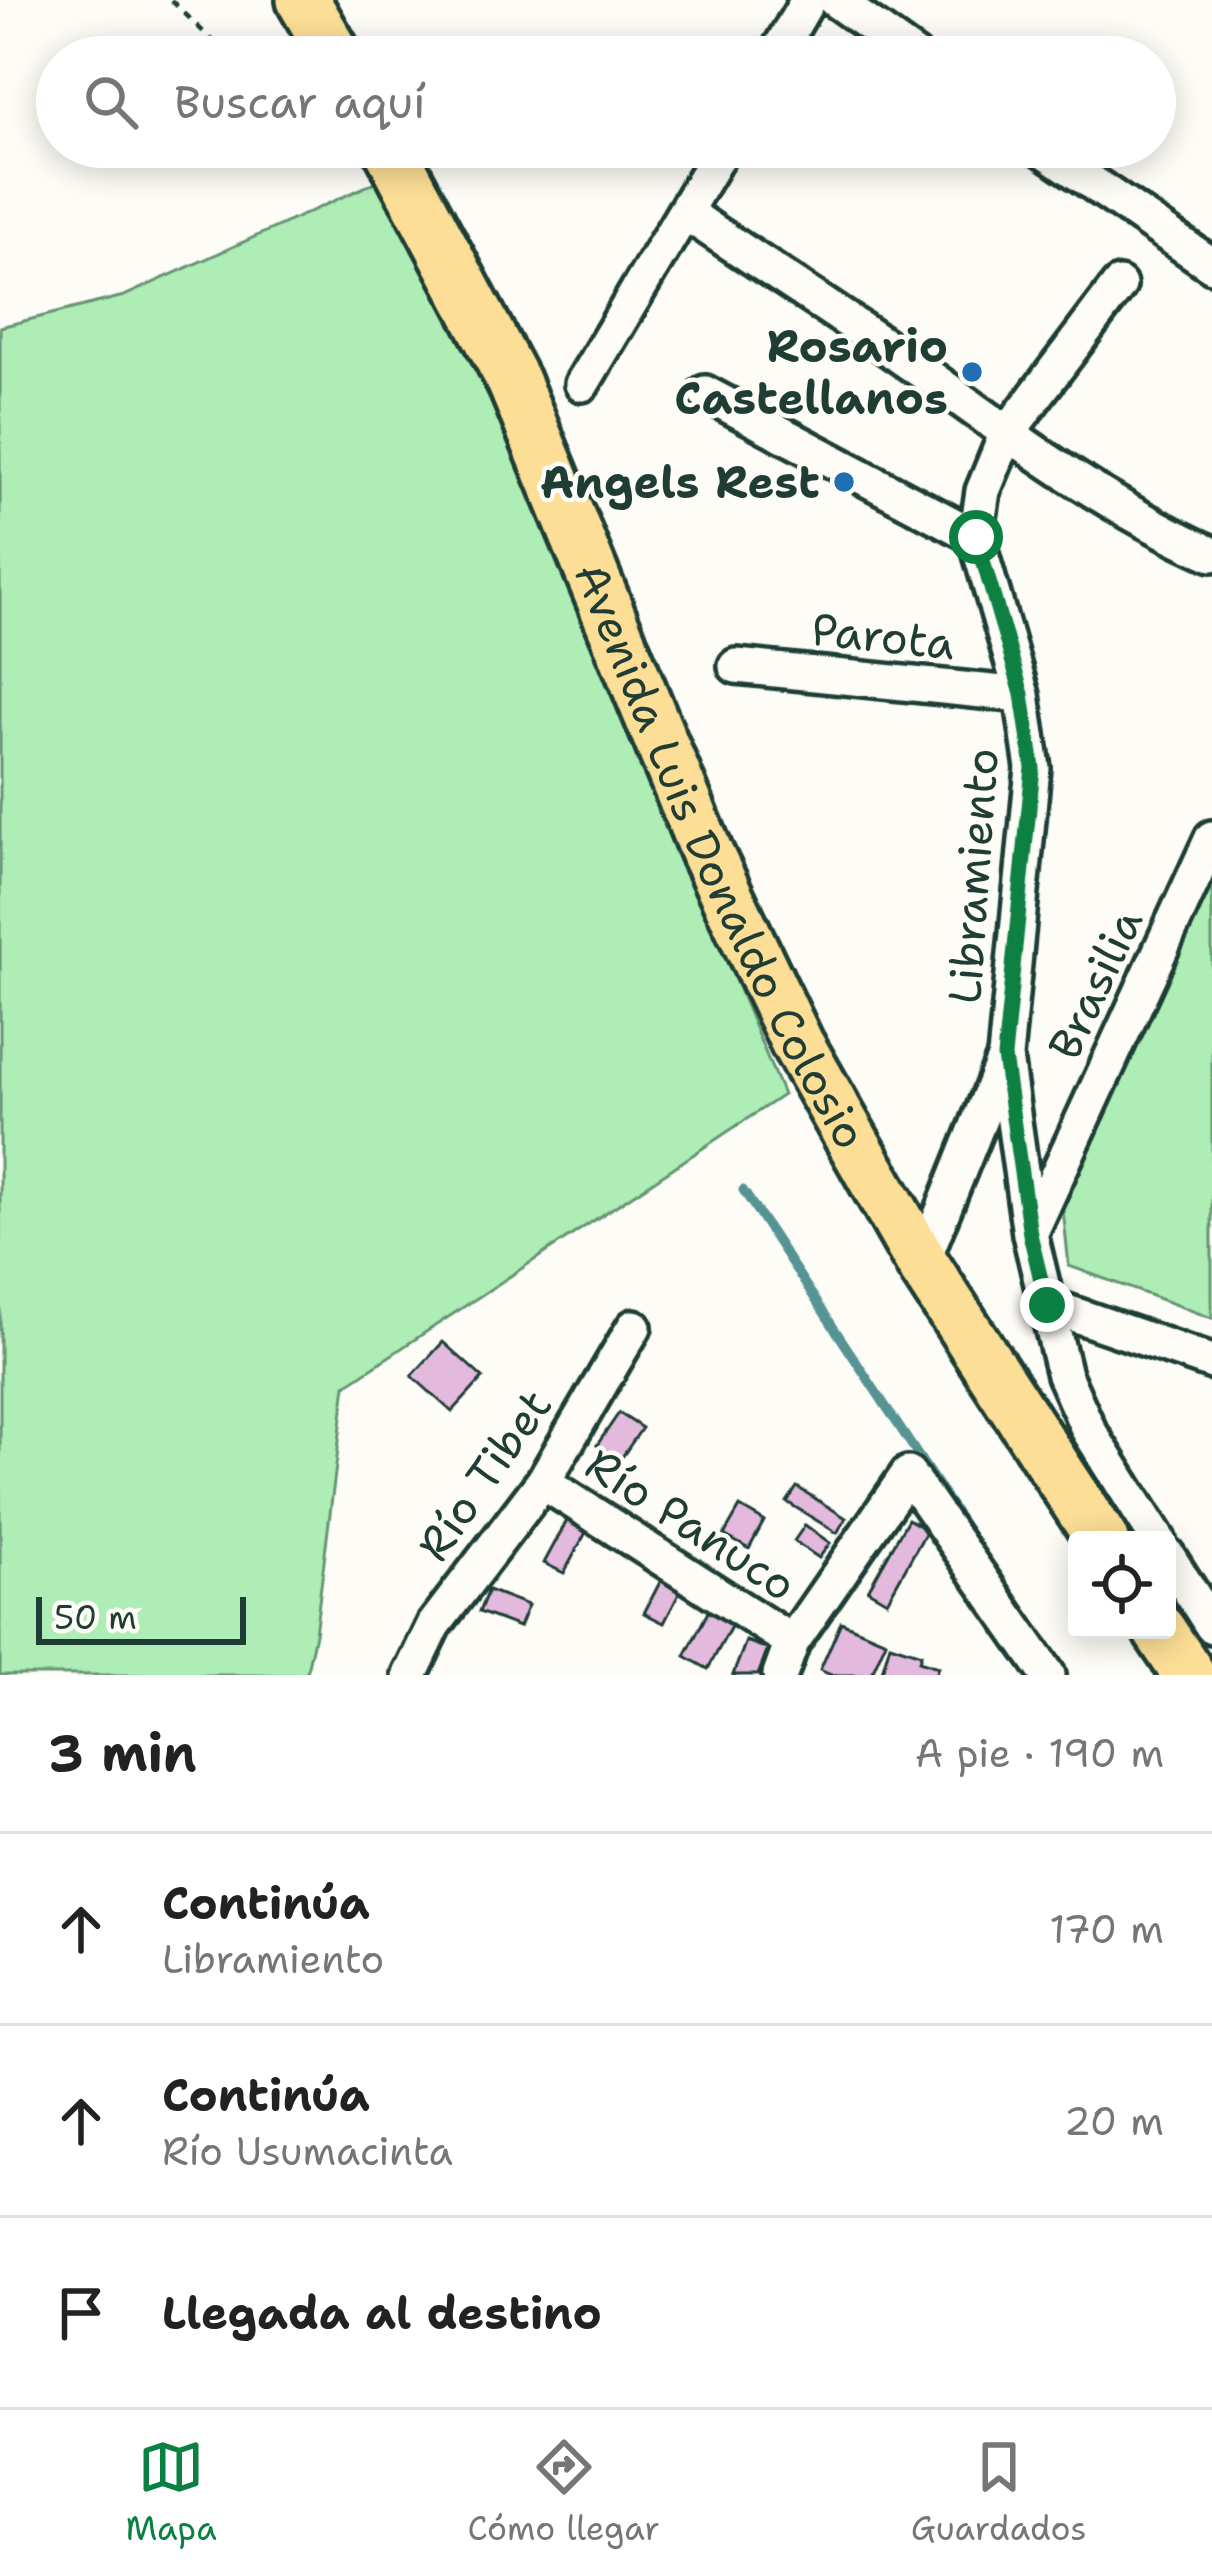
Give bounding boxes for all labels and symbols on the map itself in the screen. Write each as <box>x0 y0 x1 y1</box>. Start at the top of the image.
place label: Rosario Castellanos <box>674 316 948 428</box>
marker: Rosario Castellanos <box>959 359 985 385</box>
place label: Angels Rest <box>540 452 820 512</box>
marker: Angels Rest <box>831 469 857 495</box>
route start <box>949 510 1003 564</box>
street label: Avenida Luis Donaldo Colosio <box>561 554 881 1160</box>
street label: Parota <box>808 599 958 673</box>
street label: Libramiento <box>934 746 1012 1006</box>
street label: Brasilia <box>1034 899 1156 1069</box>
route end <box>1020 1278 1074 1332</box>
street label: Río Tibet <box>403 1378 565 1572</box>
street label: Río Panuco <box>574 1434 808 1614</box>
scale bar <box>36 1591 246 1644</box>

